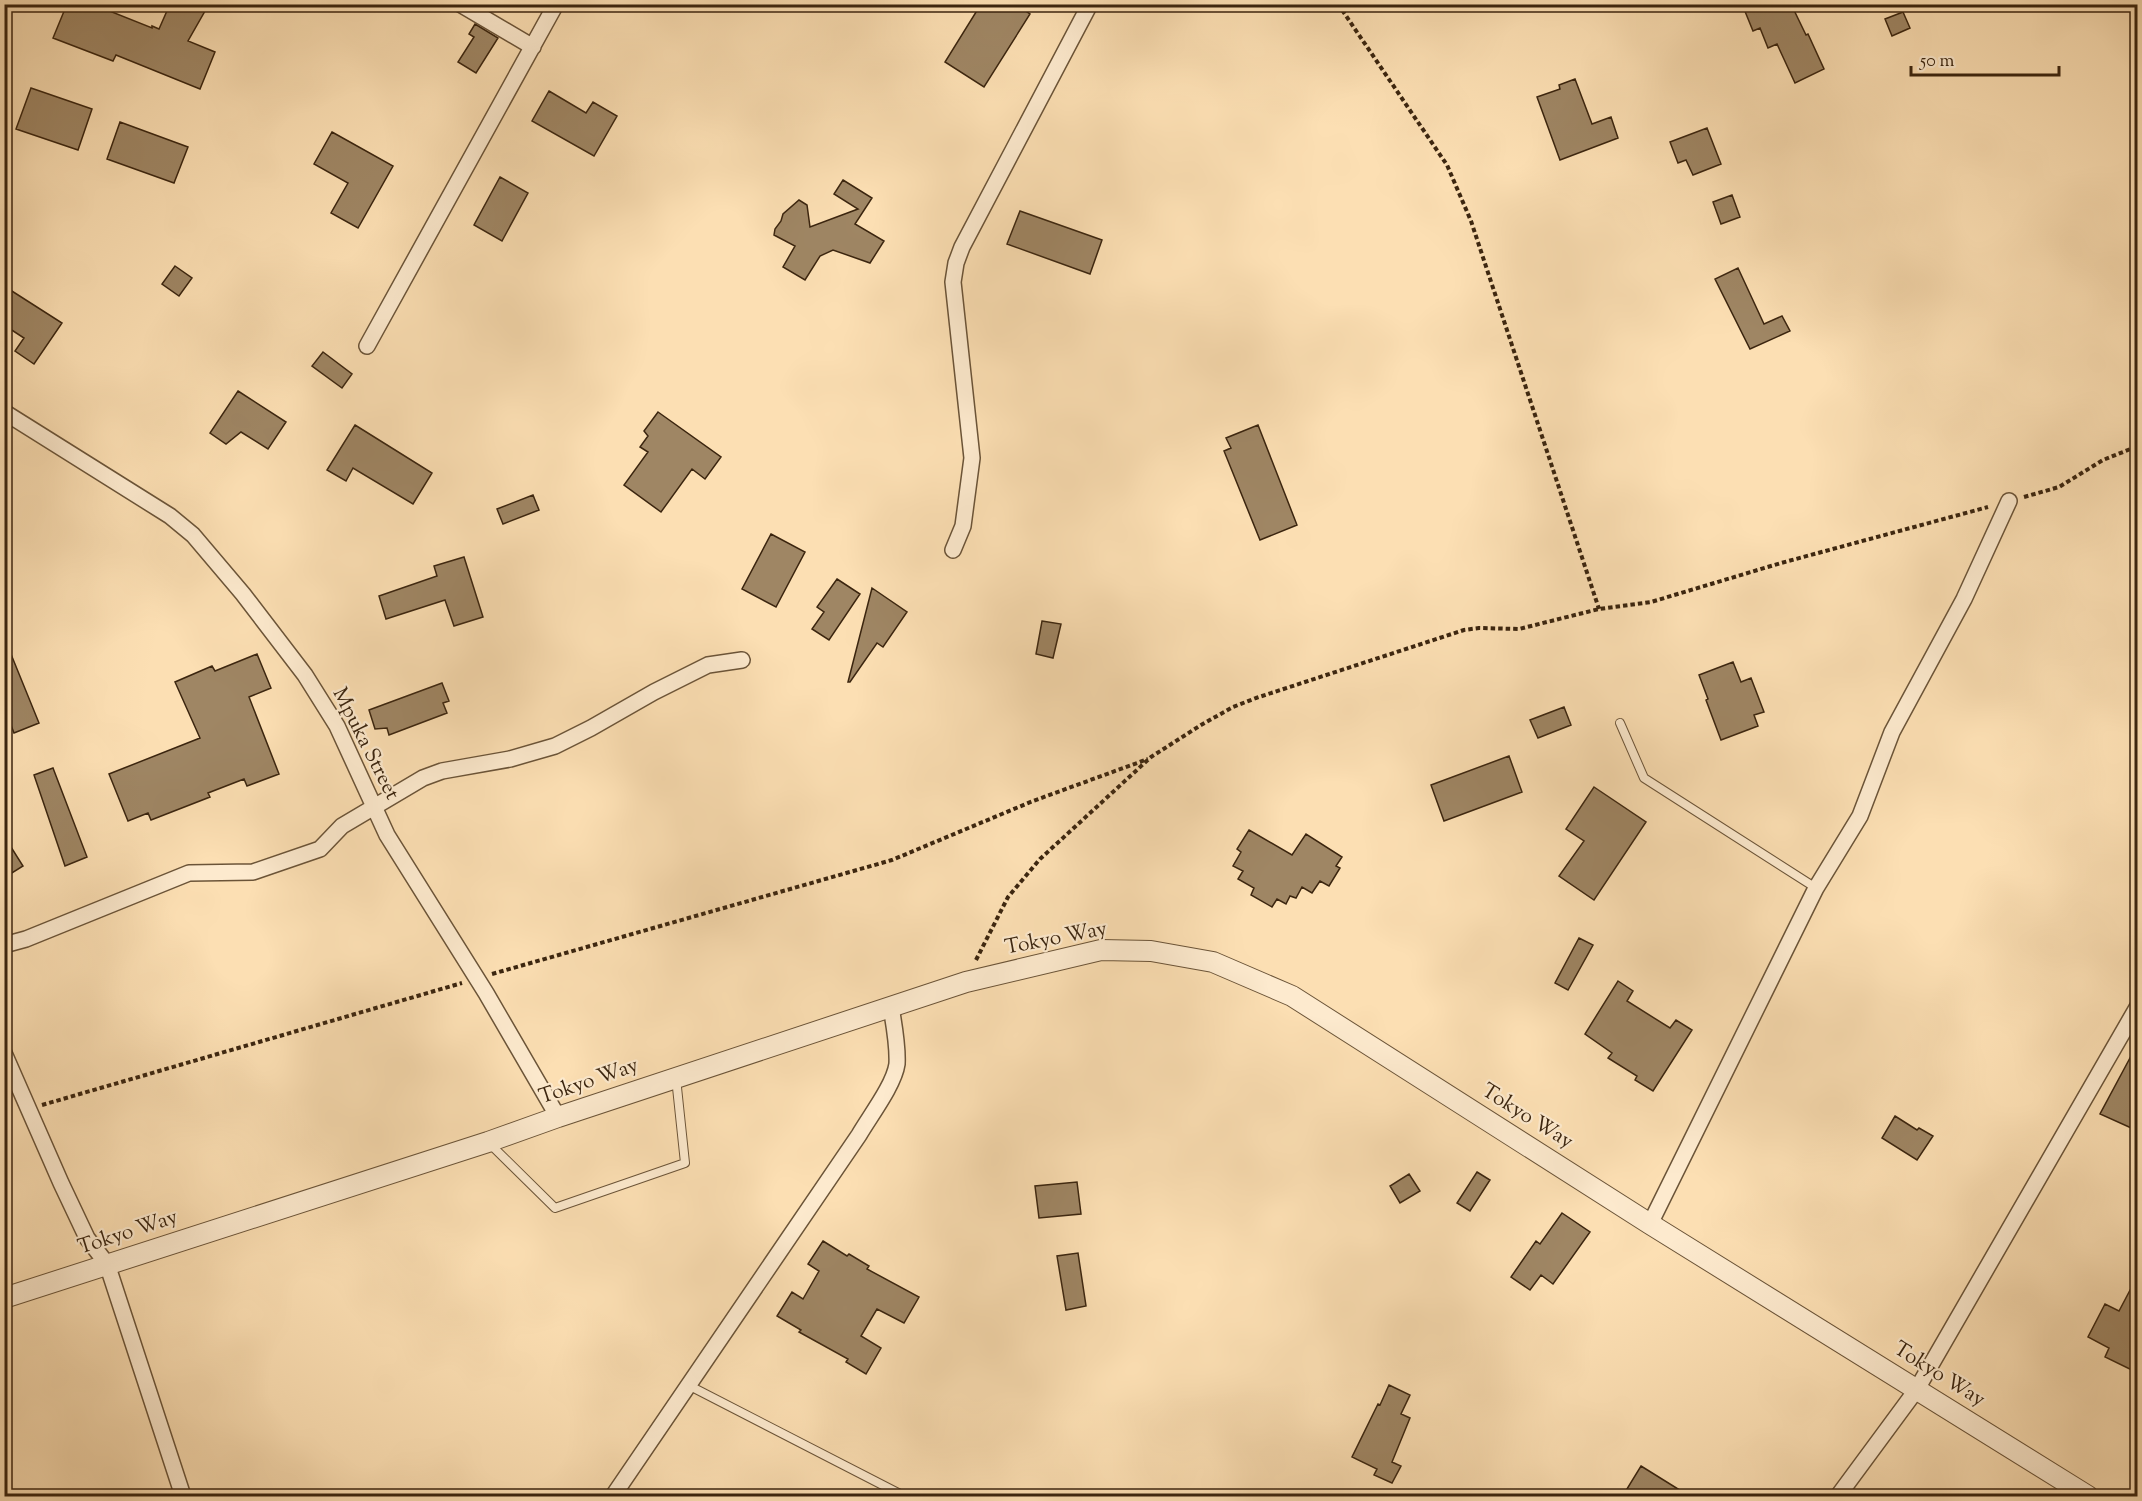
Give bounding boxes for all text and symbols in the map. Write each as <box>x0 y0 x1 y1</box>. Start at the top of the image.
scale bar <box>1911 39 2060 77</box>
text: 50 m <box>1919 49 1955 75</box>
street label: Mpuka Street <box>324 683 406 805</box>
street label: Tokyo Way <box>1002 914 1110 964</box>
street label: Tokyo Way <box>535 1051 643 1113</box>
street label: Tokyo Way <box>1475 1077 1579 1157</box>
street label: Tokyo Way <box>74 1203 182 1263</box>
street label: Tokyo Way <box>1887 1335 1991 1415</box>

